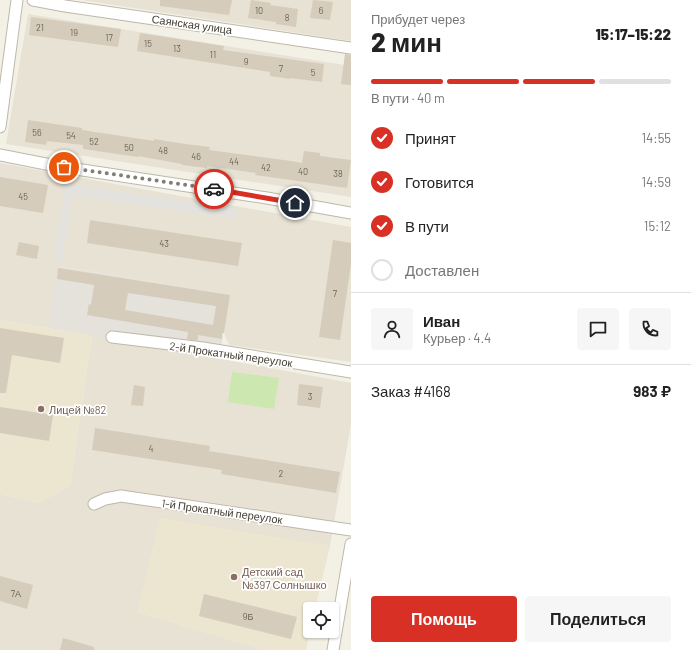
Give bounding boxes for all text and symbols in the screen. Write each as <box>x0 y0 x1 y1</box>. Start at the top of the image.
house number: 10 <box>255 5 263 16</box>
house number: 6 <box>319 5 324 16</box>
text: Прибудет через <box>371 11 465 27</box>
street label: Саянская улица <box>151 12 234 36</box>
house number: 8 <box>285 12 290 23</box>
house number: 21 <box>36 22 44 33</box>
text: 15:17–15:22 <box>596 25 671 43</box>
text: 2 мин <box>371 26 442 57</box>
house number: 19 <box>70 27 78 38</box>
house number: 17 <box>105 32 113 43</box>
house number: 15 <box>144 38 152 49</box>
house number: 13 <box>173 43 181 54</box>
house number: 11 <box>210 49 216 60</box>
house number: 9 <box>244 56 249 67</box>
house number: 7 <box>279 63 284 74</box>
house number: 5 <box>311 67 316 78</box>
text: В пути · 40 m <box>371 90 445 106</box>
house number: 56 <box>32 127 42 138</box>
icon: check <box>371 127 393 149</box>
text: Принят <box>405 129 456 147</box>
house number: 54 <box>66 130 76 141</box>
text: 14:55 <box>642 130 671 146</box>
house number: 52 <box>89 136 99 147</box>
house number: 50 <box>124 142 134 153</box>
house number: 48 <box>158 145 168 156</box>
pin <box>47 150 81 184</box>
house number: 46 <box>191 151 201 162</box>
icon: bag <box>53 156 75 178</box>
house number: 44 <box>229 156 239 167</box>
house number: 42 <box>261 162 271 173</box>
house number: 40 <box>298 166 308 177</box>
house number: 38 <box>333 168 343 179</box>
courier <box>194 169 234 209</box>
icon: check <box>371 171 393 193</box>
text: Готовится <box>405 173 474 191</box>
text: 14:59 <box>641 174 671 190</box>
icon: car <box>203 178 225 200</box>
pin <box>278 186 312 220</box>
house number: 45 <box>18 191 28 202</box>
icon: home <box>284 192 306 214</box>
icon: check <box>371 215 393 237</box>
text: В пути <box>405 217 449 235</box>
text: 15:12 <box>644 218 671 234</box>
house number: 43 <box>159 238 169 249</box>
text: Доставлен <box>405 261 479 279</box>
house number: 7 <box>333 288 338 299</box>
button: person <box>371 308 413 350</box>
button: chat <box>577 308 619 350</box>
button: phone <box>629 308 671 350</box>
text: Иван <box>423 312 460 330</box>
text: Курьер · 4.4 <box>423 330 491 346</box>
street label: 2-й Прокатный переулок <box>169 339 293 369</box>
text: Заказ #4168 <box>371 382 451 400</box>
text: 983 ₽ <box>633 382 671 400</box>
house number: 3 <box>308 391 313 402</box>
place label: Лицей №82 <box>49 403 107 416</box>
marker: Лицей №82 <box>36 404 46 414</box>
house number: 4 <box>149 443 154 454</box>
house number: 2 <box>279 468 284 479</box>
street label: 1-й Прокатный переулок <box>161 496 283 526</box>
place label: Детский сад №397 Солнышко <box>242 565 327 591</box>
marker: Детский сад №397 Солнышко <box>229 572 239 582</box>
house number: 7А <box>11 588 21 599</box>
button: Помощь <box>371 596 517 642</box>
button: Поделиться <box>525 596 671 642</box>
map controls <box>303 602 339 638</box>
button: locate <box>303 602 339 638</box>
house number: 9Б <box>243 611 253 622</box>

